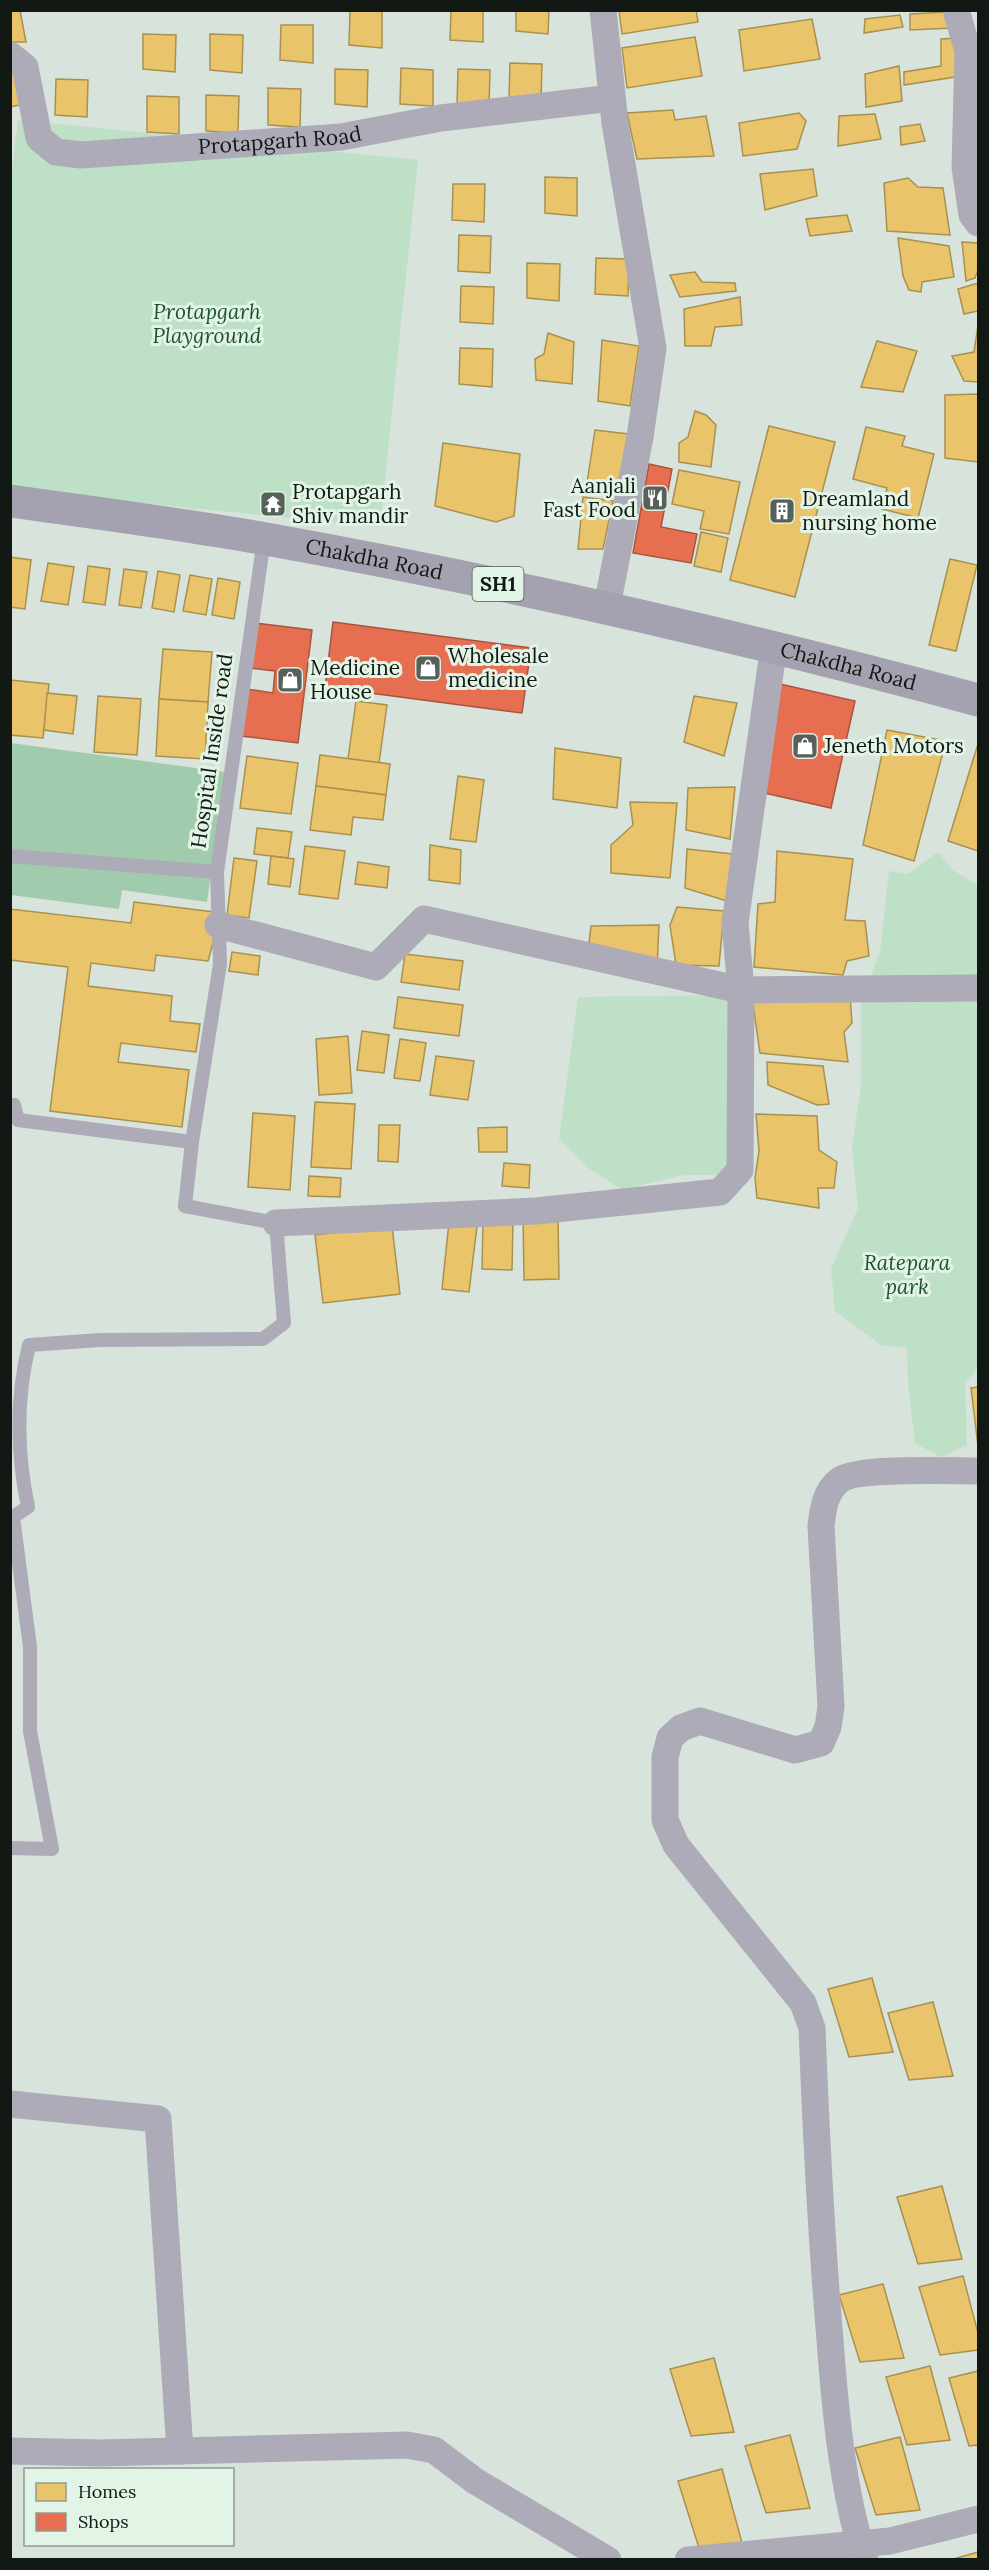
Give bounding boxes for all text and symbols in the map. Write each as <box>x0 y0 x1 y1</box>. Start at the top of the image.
street label: Protapgarh Road <box>197 119 364 160</box>
park label: Protapgarh Playground <box>153 298 262 349</box>
place label: Aanjali Fast Food <box>543 472 636 523</box>
place label: Protapgarh Shiv mandir <box>292 478 408 529</box>
restaurant icon: Aanjali Fast Food <box>640 483 670 513</box>
place label: Dreamland nursing home <box>802 485 937 536</box>
temple icon: Protapgarh Shiv mandir <box>258 489 288 519</box>
building icon: Dreamland nursing home <box>767 496 797 526</box>
street label: Chakdha Road <box>303 532 446 586</box>
road number: SH1 <box>472 567 524 601</box>
street label: Chakdha Road <box>778 636 919 696</box>
place label: Wholesale medicine <box>448 642 549 693</box>
street label: Hospital Inside road <box>184 652 239 850</box>
shop icon: Wholesale medicine <box>413 653 443 683</box>
place label: Medicine House <box>310 654 400 705</box>
shop icon: Medicine House <box>275 665 305 695</box>
shop icon: Jeneth Motors <box>790 731 820 761</box>
place label: Jeneth Motors <box>823 732 964 759</box>
park label: Ratepara park <box>864 1249 951 1300</box>
legend <box>24 2468 234 2546</box>
text: Homes <box>78 2480 136 2503</box>
text: Shops <box>78 2510 129 2533</box>

